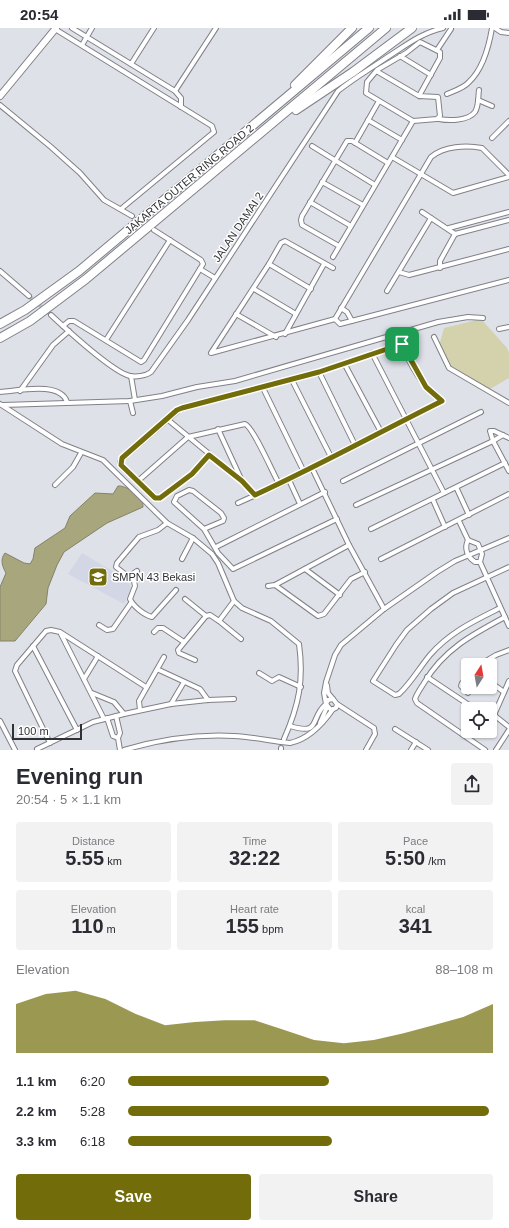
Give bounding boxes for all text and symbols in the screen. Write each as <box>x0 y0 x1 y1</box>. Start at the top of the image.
text: 20:54 <box>20 6 58 23</box>
street label: JAKARTA OUTER RING ROAD 2 <box>122 122 256 236</box>
street label: JALAN DAMAI 2 <box>210 190 266 264</box>
pin <box>385 327 419 361</box>
icon: arrive <box>391 333 413 355</box>
school or university icon: SMPN 43 Bekasi <box>87 566 109 588</box>
place label: SMPN 43 Bekasi <box>112 571 195 583</box>
north arrow <box>461 658 497 694</box>
map controls <box>461 658 497 738</box>
button: locate <box>461 702 497 738</box>
scale bar <box>12 722 82 741</box>
text: 100 m <box>18 725 49 737</box>
button: share <box>451 763 493 805</box>
text: Evening run <box>16 764 143 789</box>
text: 20:54 · 5 × 1.1 km <box>16 792 121 807</box>
text: Distance <box>72 835 115 847</box>
text: Time <box>242 835 267 847</box>
text: Pace <box>403 835 428 847</box>
text: 5.55 <box>65 847 104 869</box>
text: 32:22 <box>229 847 280 869</box>
text: 5:50 <box>385 847 425 869</box>
text: km <box>104 855 122 867</box>
text: /km <box>425 855 446 867</box>
text: Elevation <box>71 903 116 915</box>
text: Heart rate <box>230 903 279 915</box>
text: kcal <box>406 903 425 915</box>
text: 110 <box>71 915 104 937</box>
text: 155 <box>226 915 259 937</box>
text: 341 <box>399 915 432 937</box>
text: m <box>104 923 116 935</box>
text: bpm <box>259 923 283 935</box>
text: Elevation <box>16 962 69 977</box>
text: 88–108 m <box>435 962 493 977</box>
text: 1.1 km <box>16 1074 56 1089</box>
text: 6:20 <box>80 1074 105 1089</box>
text: 2.2 km <box>16 1104 56 1119</box>
text: 5:28 <box>80 1104 105 1119</box>
text: 3.3 km <box>16 1134 56 1149</box>
text: 6:18 <box>80 1134 105 1149</box>
button: Save <box>16 1174 251 1220</box>
button: Share <box>259 1174 493 1220</box>

